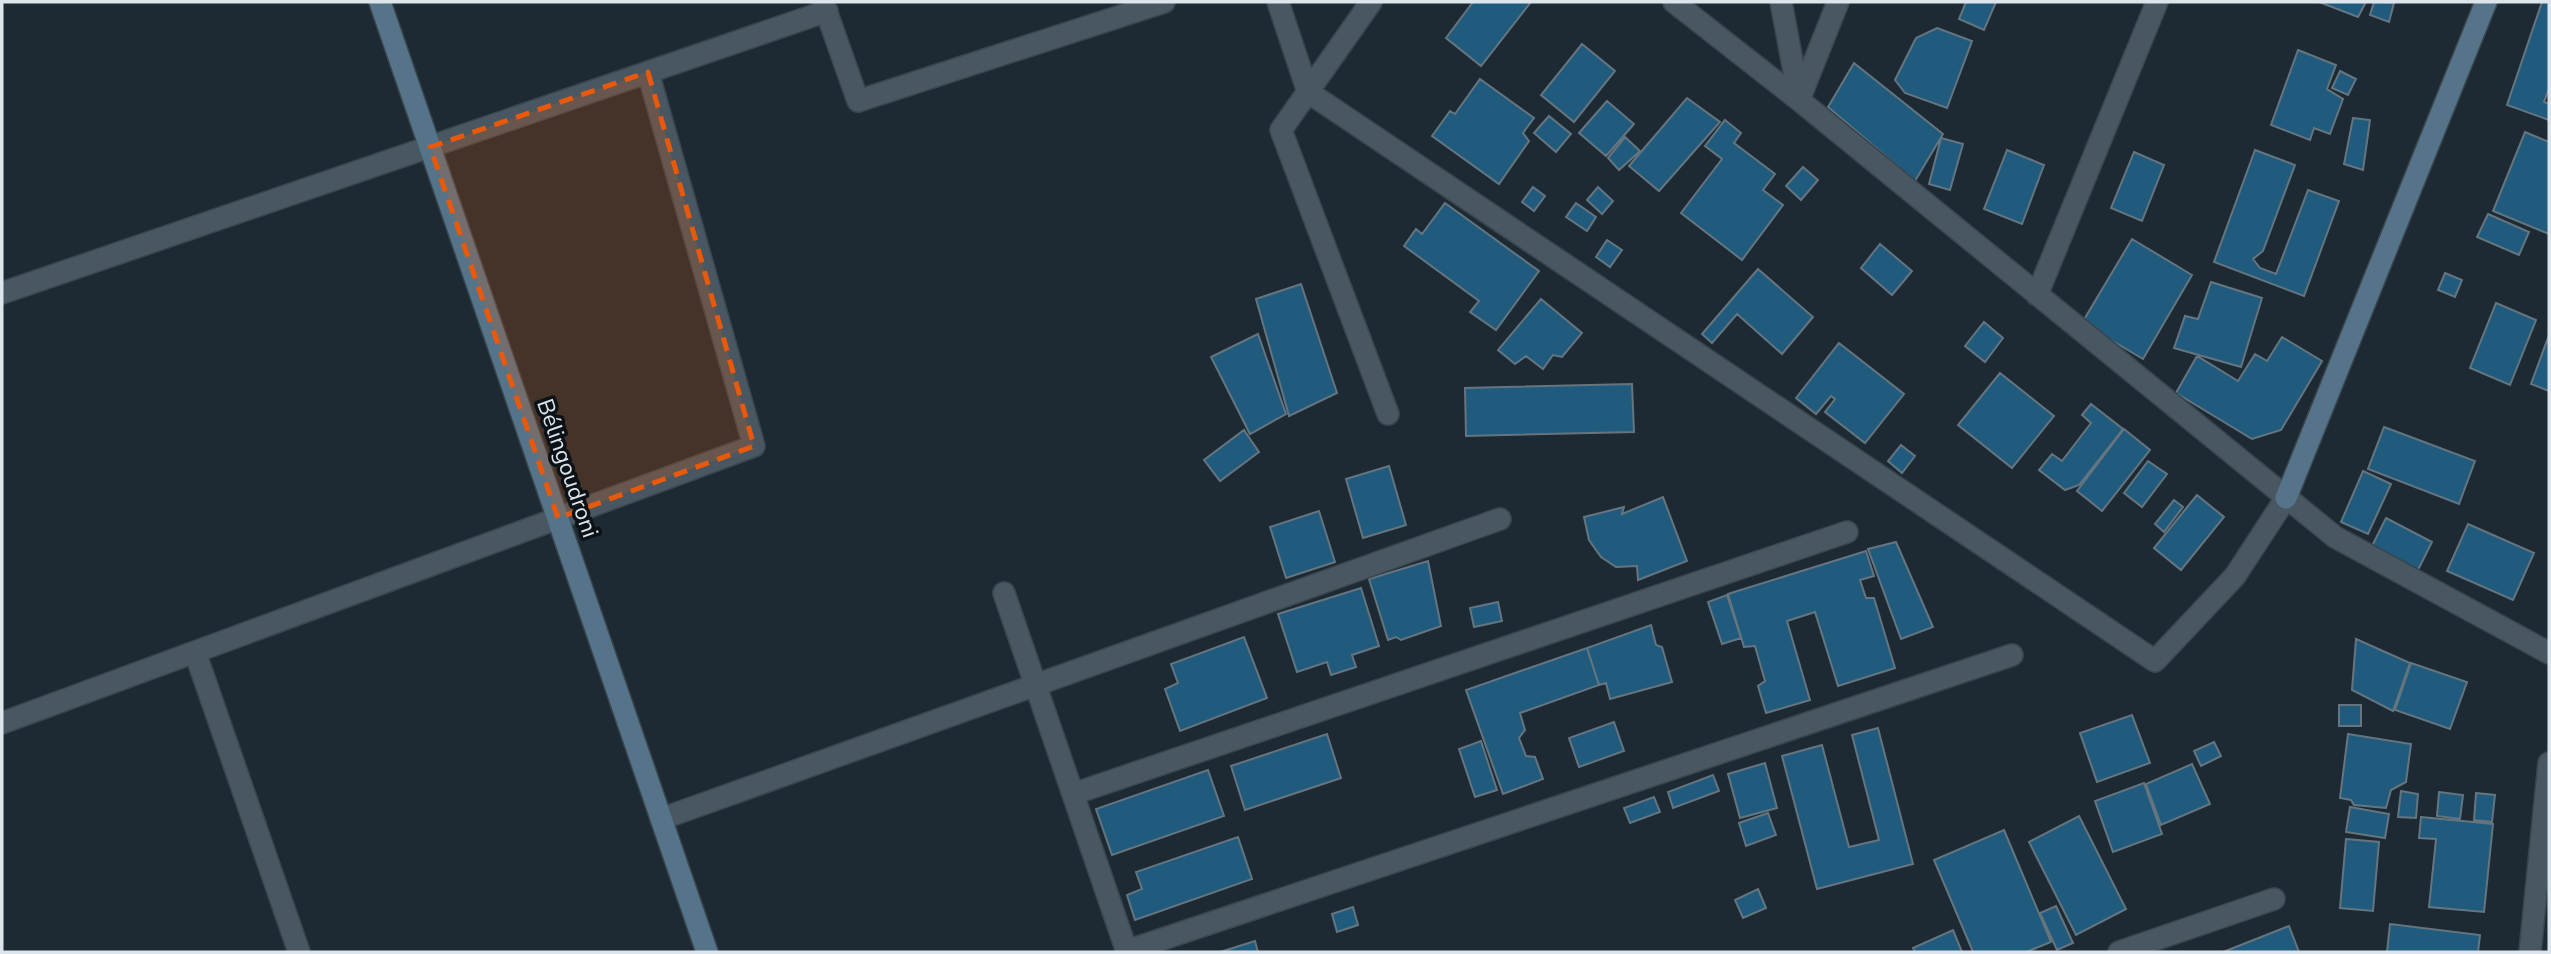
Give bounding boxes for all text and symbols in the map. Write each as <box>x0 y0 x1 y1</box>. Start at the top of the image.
street label: Bélingoudroni <box>529 395 606 542</box>

